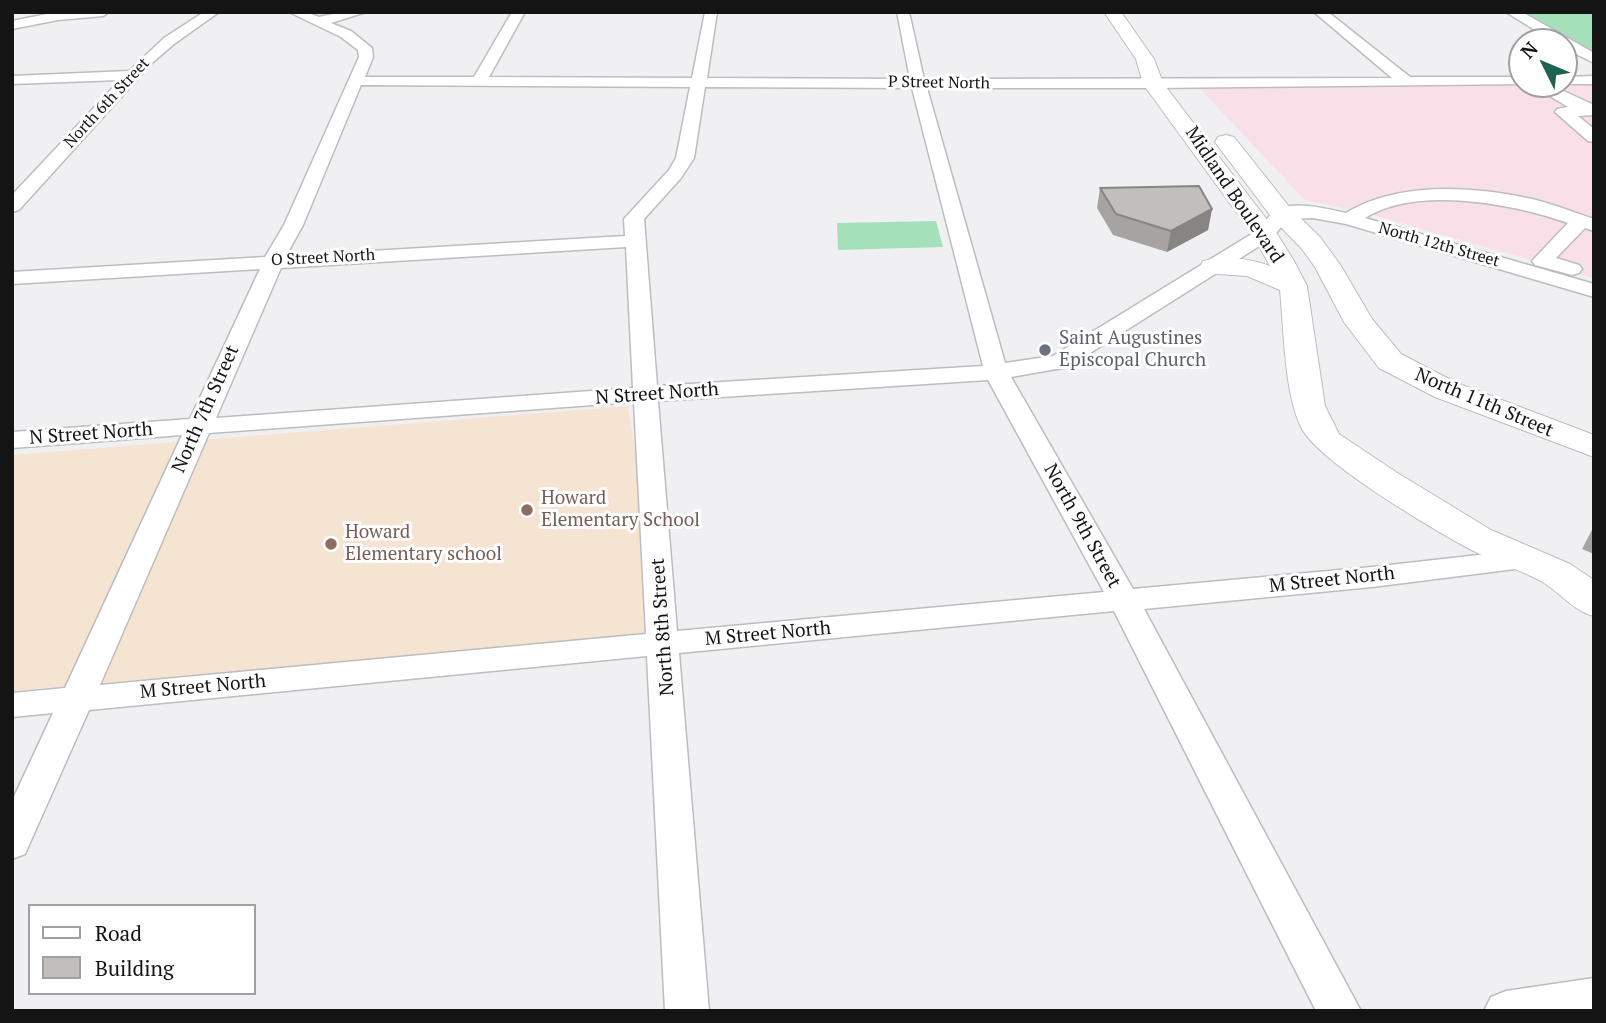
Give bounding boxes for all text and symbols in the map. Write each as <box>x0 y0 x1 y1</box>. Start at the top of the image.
north arrow <box>1508 28 1578 98</box>
text: N <box>1515 36 1543 63</box>
street label: North 6th Street <box>60 54 154 152</box>
street label: P Street North <box>888 73 990 93</box>
street label: Midland Boulevard <box>1180 122 1288 268</box>
street label: North 12th Street <box>1376 219 1502 271</box>
street label: O Street North <box>270 246 376 270</box>
place label: Saint Augustines Episcopal Church <box>1059 328 1206 372</box>
street label: North 7th Street <box>168 342 244 476</box>
marker: Saint Augustines Episcopal Church <box>1037 342 1053 358</box>
street label: North 11th Street <box>1411 364 1557 442</box>
street label: N Street North <box>594 378 720 410</box>
street label: N Street North <box>28 418 154 450</box>
street label: North 9th Street <box>1039 460 1125 592</box>
place label: Howard Elementary School <box>541 488 700 532</box>
marker: Howard Elementary School <box>519 502 535 518</box>
place label: Howard Elementary school <box>345 522 502 566</box>
marker: Howard Elementary school <box>323 536 339 552</box>
street label: North 8th Street <box>647 557 679 697</box>
street label: M Street North <box>1268 562 1396 598</box>
street label: M Street North <box>704 617 832 651</box>
street label: M Street North <box>139 670 267 704</box>
legend <box>28 904 256 995</box>
text: Road <box>95 919 142 947</box>
text: Building <box>95 954 174 982</box>

